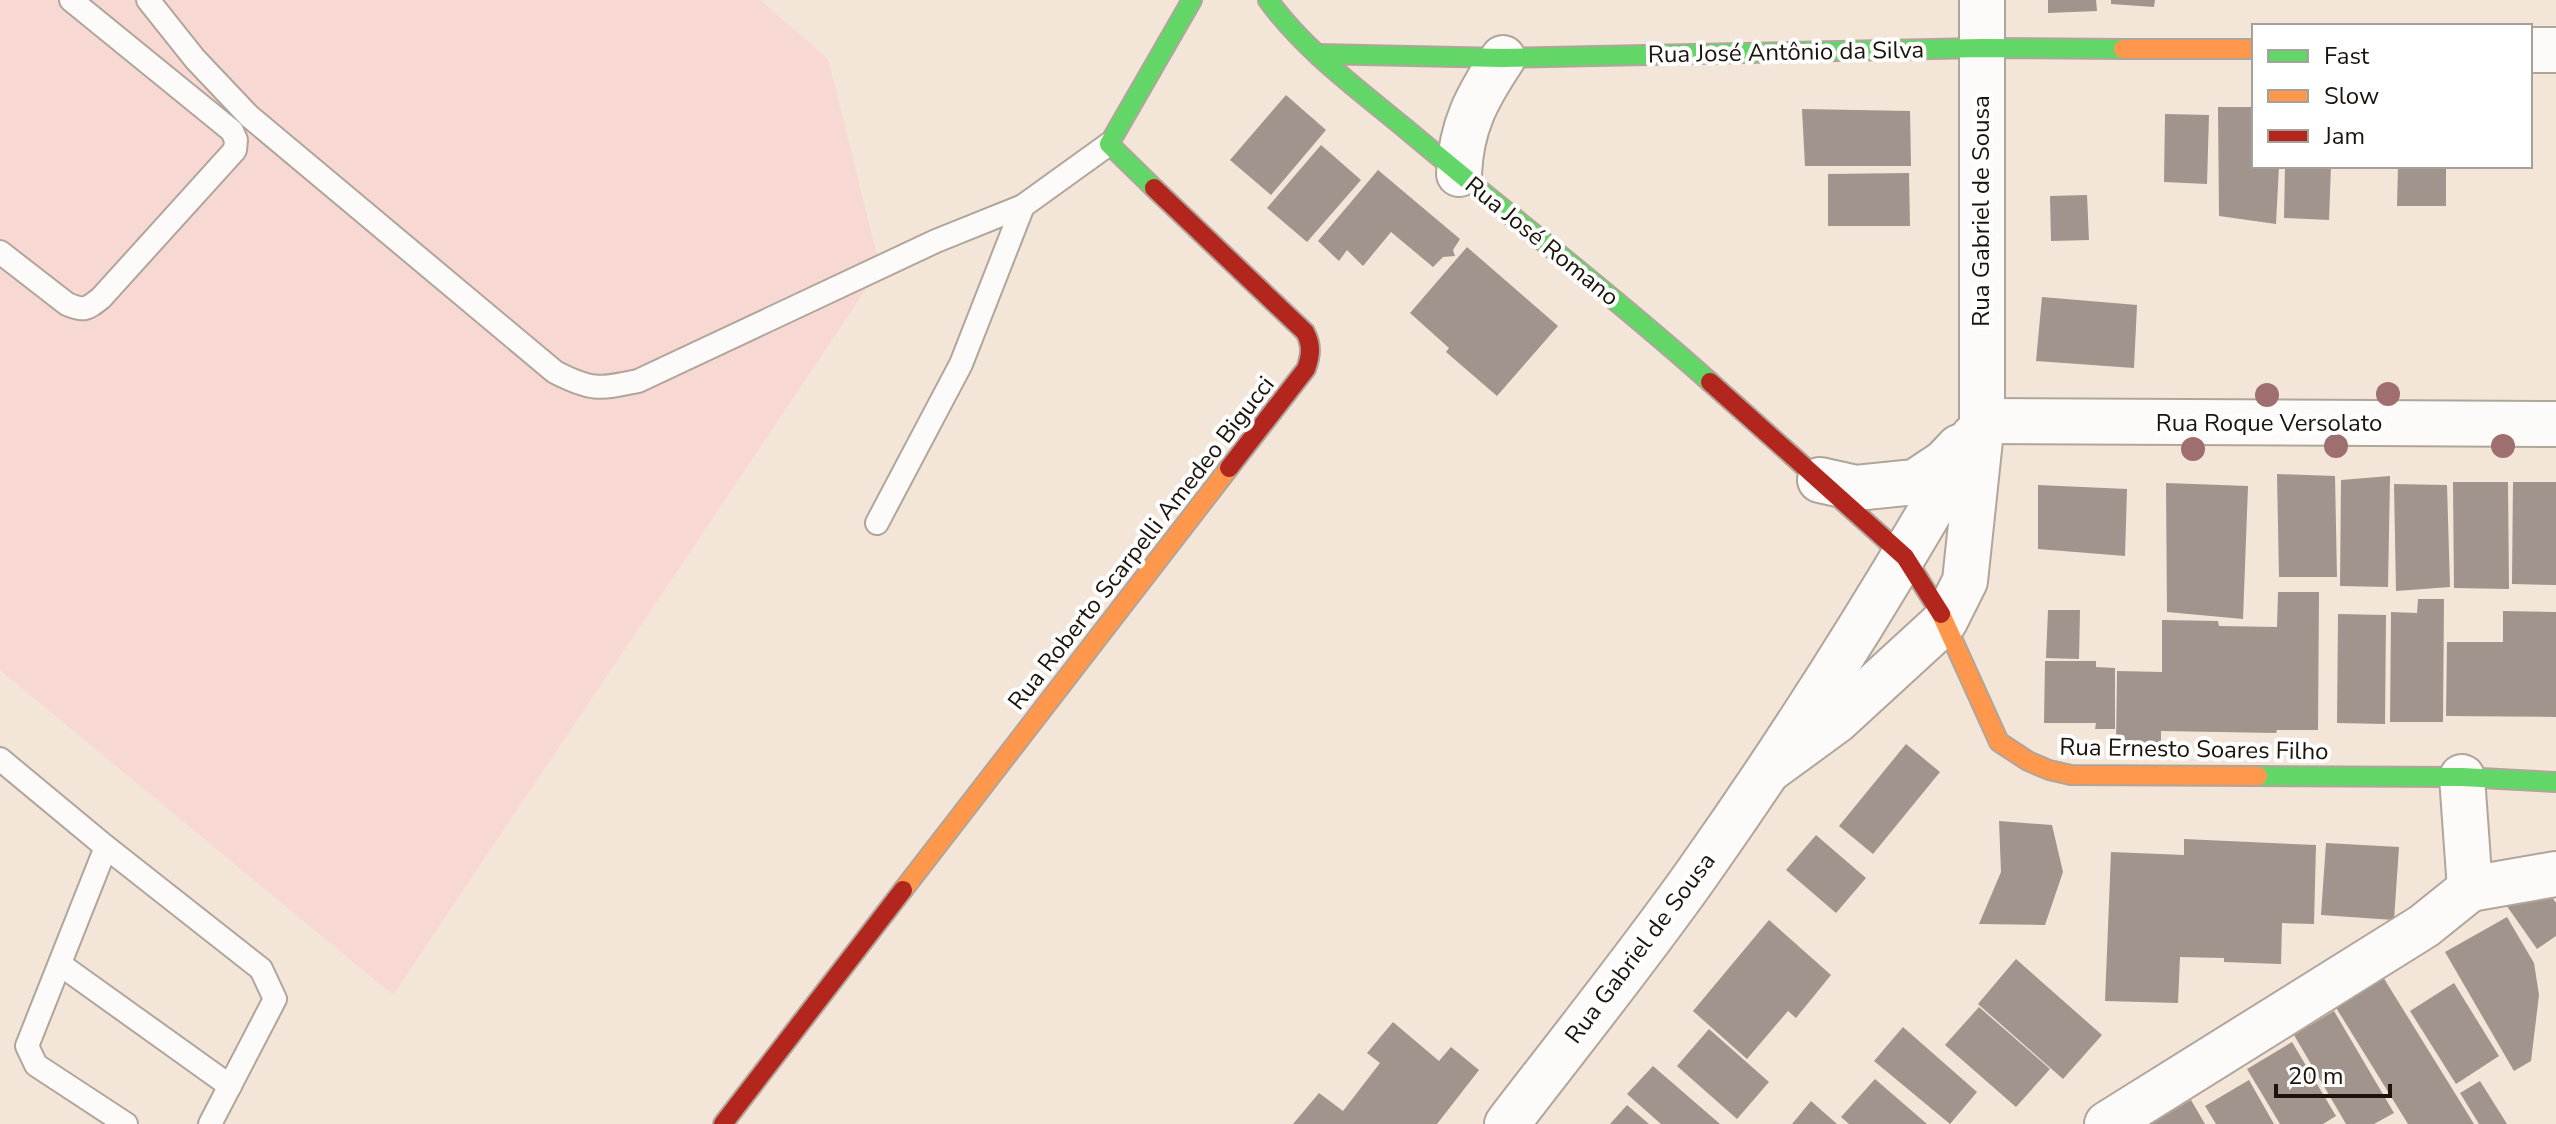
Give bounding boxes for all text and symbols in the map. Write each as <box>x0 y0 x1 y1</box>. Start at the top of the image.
legend <box>2252 24 2532 168</box>
street label: Rua José Antônio da Silva <box>1648 34 1924 70</box>
text: Fast <box>2324 40 2370 72</box>
text: Slow <box>2324 80 2379 112</box>
street label: Rua Gabriel de Sousa <box>1965 95 1997 327</box>
text: Jam <box>2323 120 2365 152</box>
street label: Rua José Romano <box>1458 169 1626 313</box>
street label: Rua Roberto Scarpelli Amedeo Bigucci <box>1001 370 1281 716</box>
street label: Rua Roque Versolato <box>2156 407 2382 439</box>
street label: Rua Ernesto Soares Filho <box>2059 731 2329 767</box>
street label: Rua Gabriel de Sousa <box>1558 846 1722 1050</box>
scale bar <box>2276 1048 2390 1098</box>
text: 20 m <box>2288 1060 2344 1092</box>

